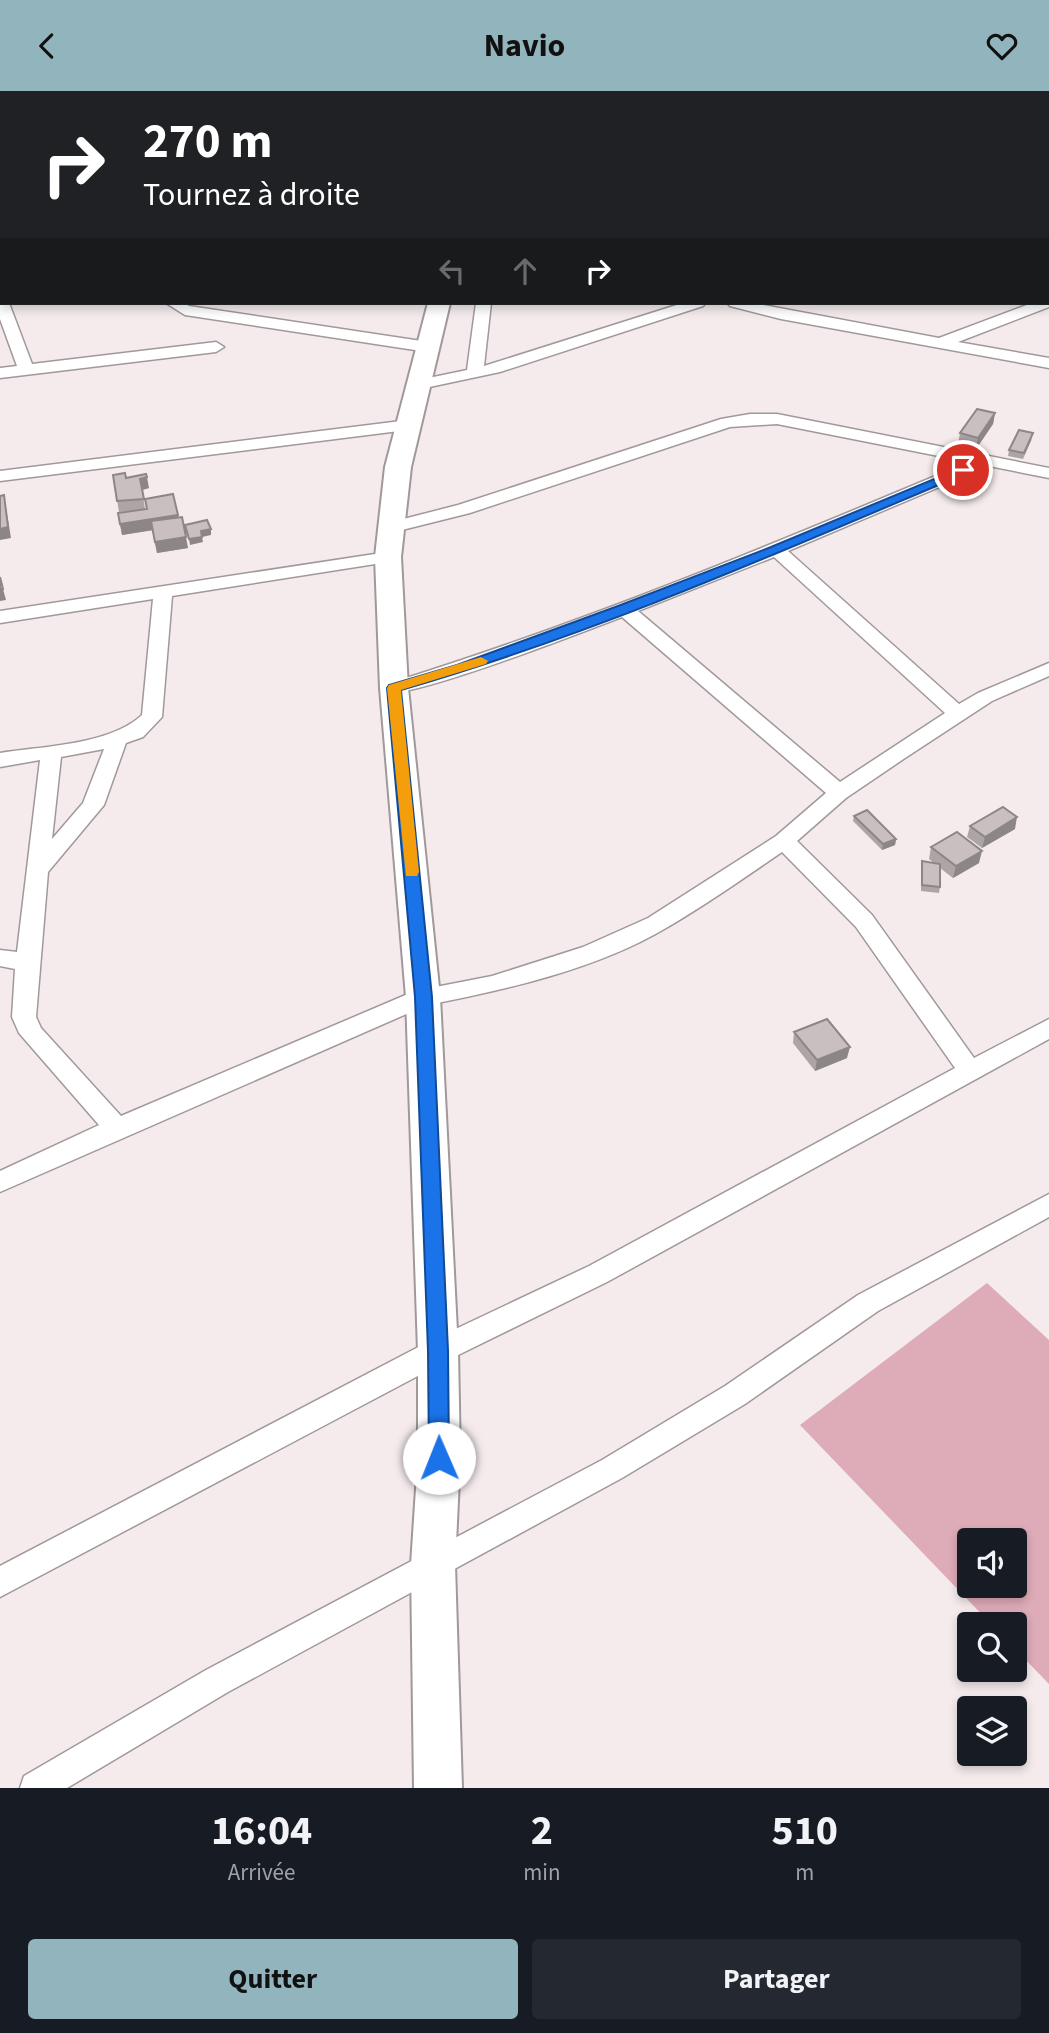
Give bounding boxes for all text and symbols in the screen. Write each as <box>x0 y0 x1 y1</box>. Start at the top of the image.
text: Navio <box>484 23 565 69</box>
icon: back <box>28 27 66 65</box>
icon: heart <box>983 27 1021 65</box>
text: 270 m <box>143 107 272 177</box>
icon: right <box>28 119 119 210</box>
text: Tournez à droite <box>143 172 360 218</box>
icon: left <box>433 252 471 290</box>
icon: ahead <box>506 252 544 290</box>
icon: right <box>579 252 617 290</box>
pin <box>933 440 993 500</box>
icon: arrive <box>944 451 982 489</box>
position arrow <box>402 1421 476 1495</box>
map controls <box>957 1528 1027 1766</box>
button: sound <box>957 1528 1027 1598</box>
button: search <box>957 1612 1027 1682</box>
button: layers <box>957 1696 1027 1766</box>
text: 16:04 <box>211 1801 312 1861</box>
text: 2 <box>531 1801 553 1861</box>
text: 510 <box>771 1801 838 1861</box>
text: Arrivée <box>228 1856 295 1889</box>
text: min <box>523 1856 561 1889</box>
text: m <box>795 1856 814 1889</box>
button: Quitter <box>28 1939 518 2019</box>
button: Partager <box>532 1939 1021 2019</box>

